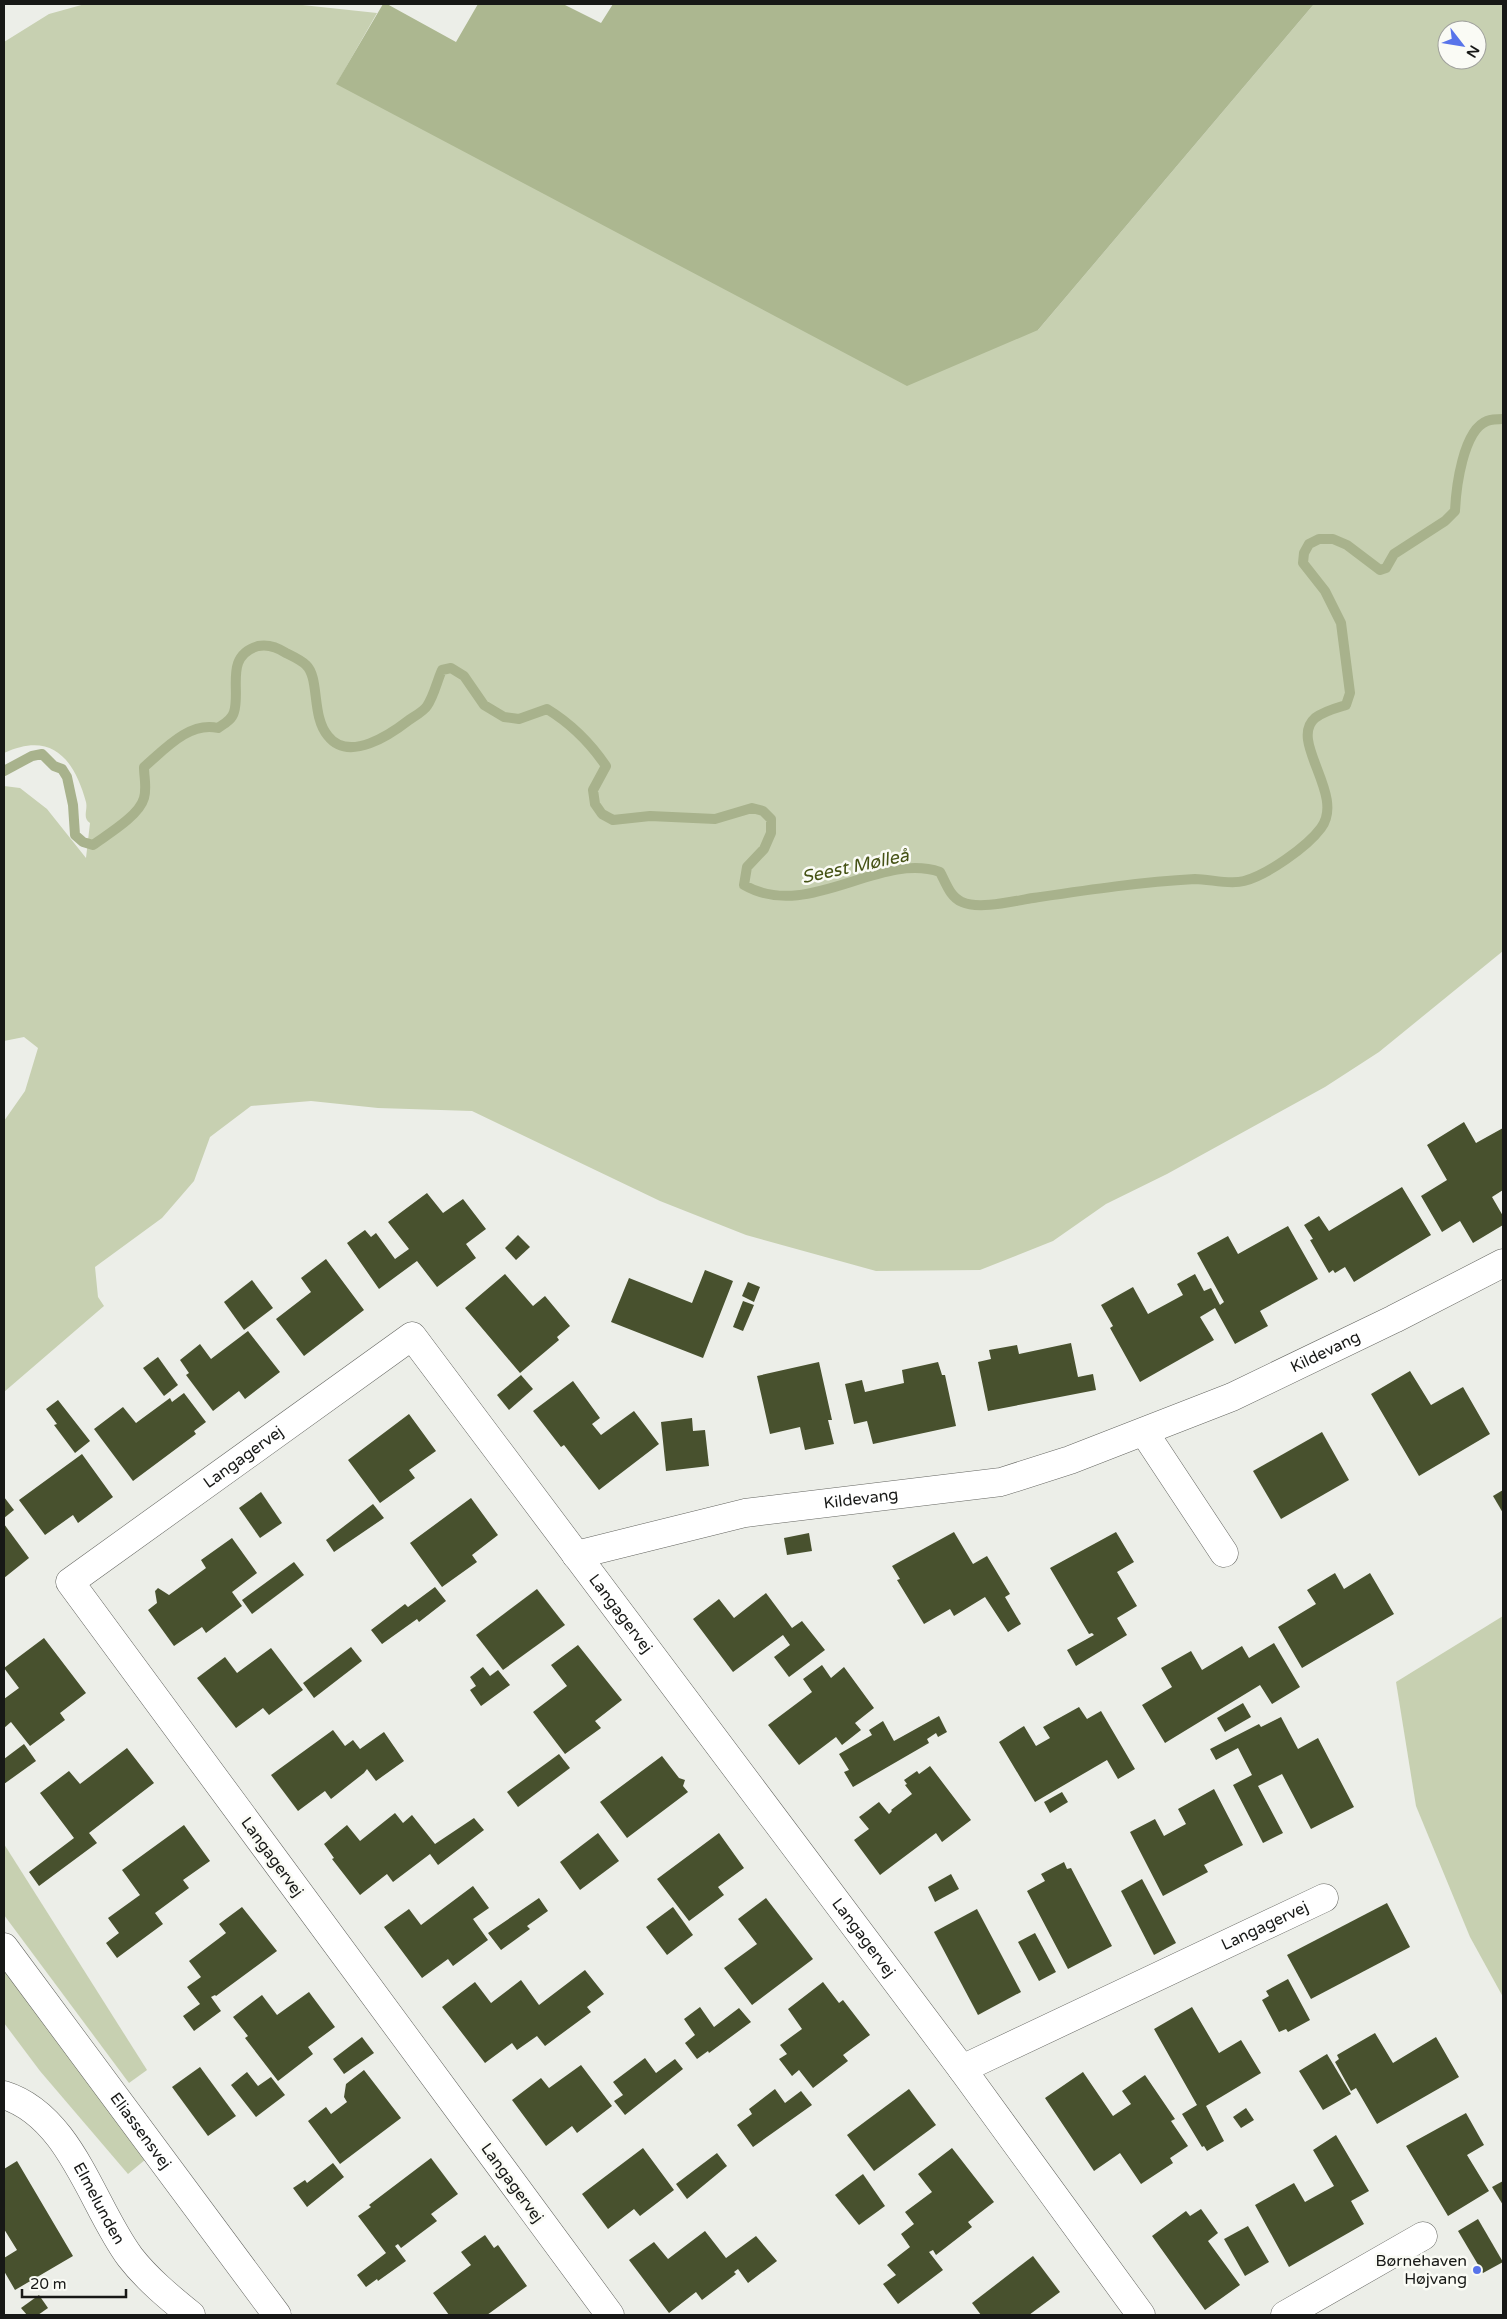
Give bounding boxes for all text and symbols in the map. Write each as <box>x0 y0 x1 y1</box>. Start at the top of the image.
north arrow <box>1437 20 1487 70</box>
text: N <box>1463 42 1483 61</box>
water label: Seest Mølleå <box>799 844 911 888</box>
street label: Kildevang <box>1287 1327 1364 1377</box>
street label: Langagervej <box>199 1422 287 1493</box>
street label: Kildevang <box>823 1485 899 1513</box>
street label: Langagervej <box>584 1570 657 1657</box>
street label: Langagervej <box>236 1813 308 1901</box>
street label: Langagervej <box>827 1894 900 1981</box>
street label: Langagervej <box>1218 1897 1312 1955</box>
street label: Eliassensvej <box>105 2089 175 2173</box>
street label: Langagervej <box>476 2139 548 2227</box>
street label: Elmelunden <box>69 2159 129 2248</box>
place label: Børnehaven Højvang <box>1376 2251 1467 2289</box>
marker: Børnehaven Højvang <box>1471 2264 1483 2276</box>
scale bar <box>22 2266 126 2298</box>
text: 20 m <box>30 2275 67 2293</box>

